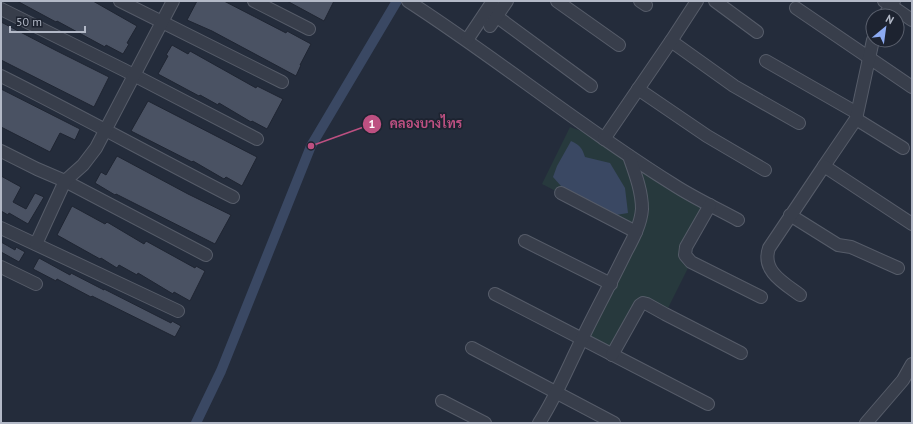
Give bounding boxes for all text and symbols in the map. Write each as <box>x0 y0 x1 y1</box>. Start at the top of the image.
scale bar <box>10 8 85 34</box>
north arrow <box>865 8 905 48</box>
text: N <box>883 11 896 27</box>
text: 50 m <box>16 14 42 29</box>
callout: คลองบางไทร <box>362 111 471 136</box>
text: คลองบางไทร <box>390 114 463 132</box>
text: 1 <box>369 116 375 131</box>

